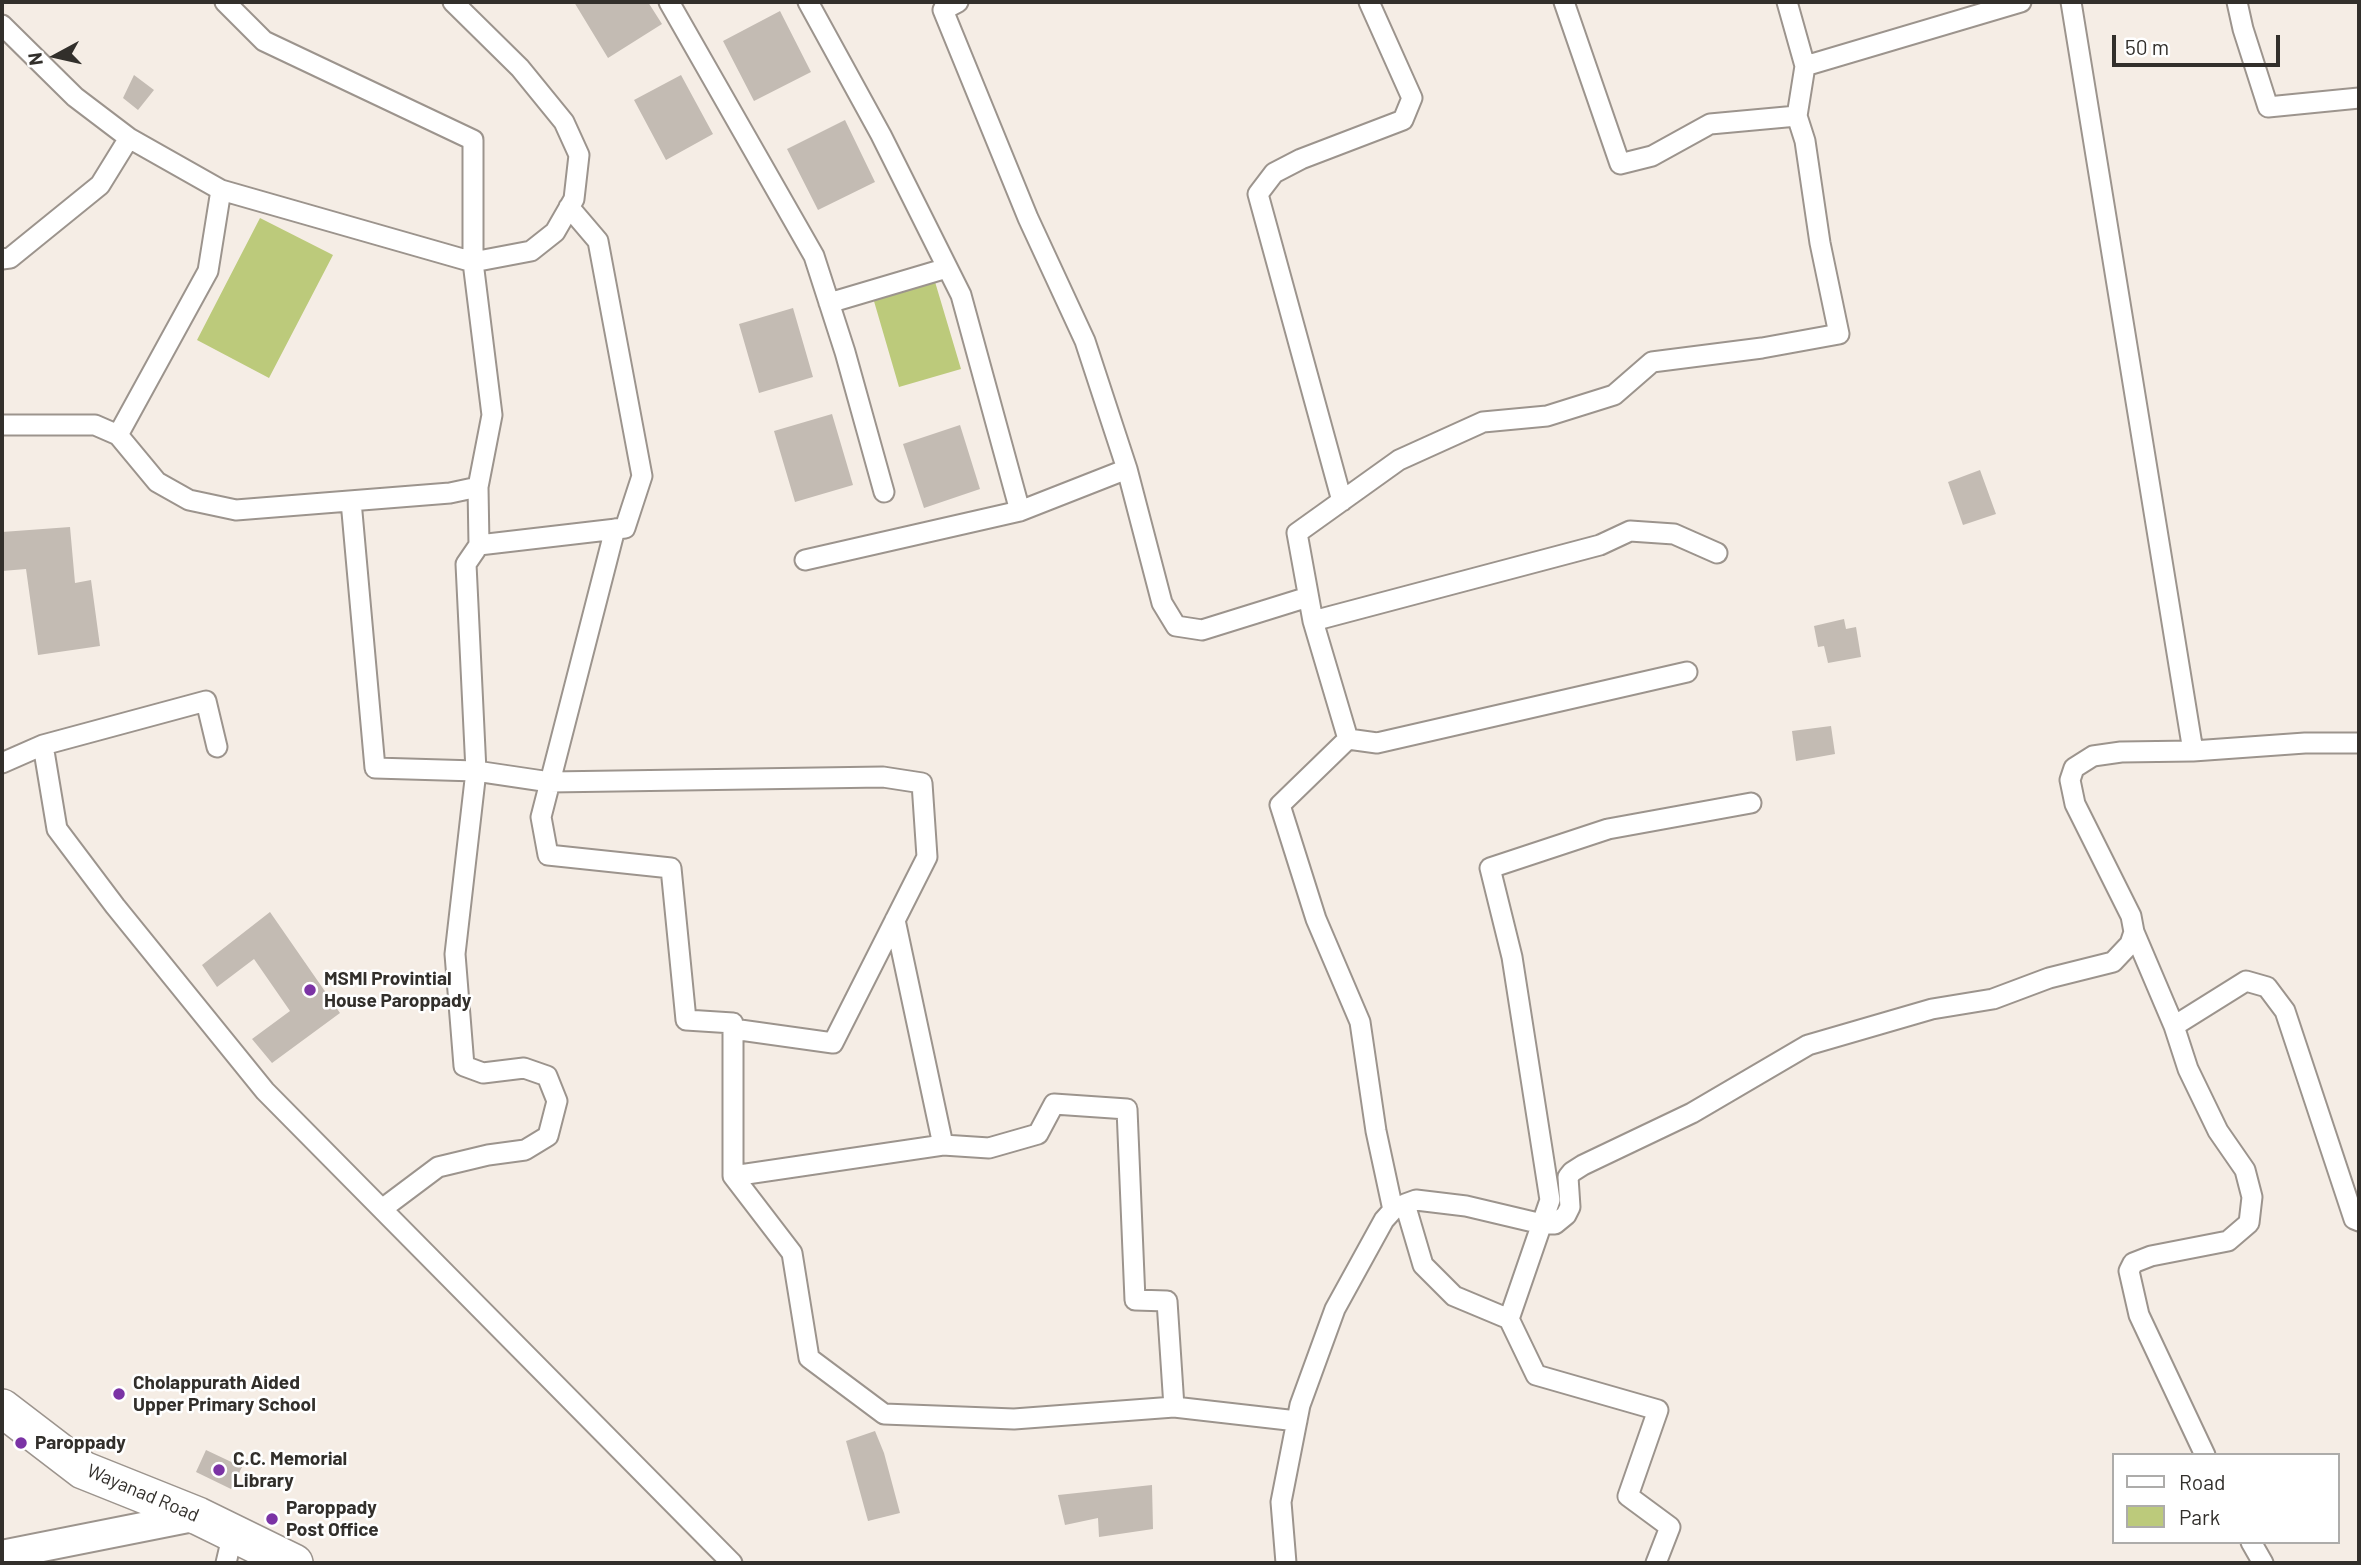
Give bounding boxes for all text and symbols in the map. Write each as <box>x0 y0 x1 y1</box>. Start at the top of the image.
north arrow <box>21 21 91 91</box>
scale bar <box>2116 21 2284 65</box>
text: 50 m <box>2125 34 2169 59</box>
text: N <box>22 51 47 67</box>
place label: MSMI Provintial House Paroppady <box>324 968 471 1012</box>
marker: MSMI Provintial House Paroppady <box>302 982 318 998</box>
place label: Cholappurath Aided Upper Primary School <box>133 1372 316 1416</box>
marker: Cholappurath Aided Upper Primary School <box>111 1386 127 1402</box>
place label: Paroppady <box>35 1432 126 1454</box>
marker: Paroppady <box>13 1435 29 1451</box>
place label: C.C. Memorial Library <box>233 1448 347 1492</box>
legend <box>2112 1453 2340 1544</box>
street label: Wayanad Road <box>83 1459 203 1527</box>
marker: C.C. Memorial Library <box>211 1462 227 1478</box>
text: Road <box>2179 1469 2225 1494</box>
place label: Paroppady Post Office <box>286 1497 379 1541</box>
text: Park <box>2179 1504 2220 1529</box>
marker: Paroppady Post Office <box>264 1511 280 1527</box>

